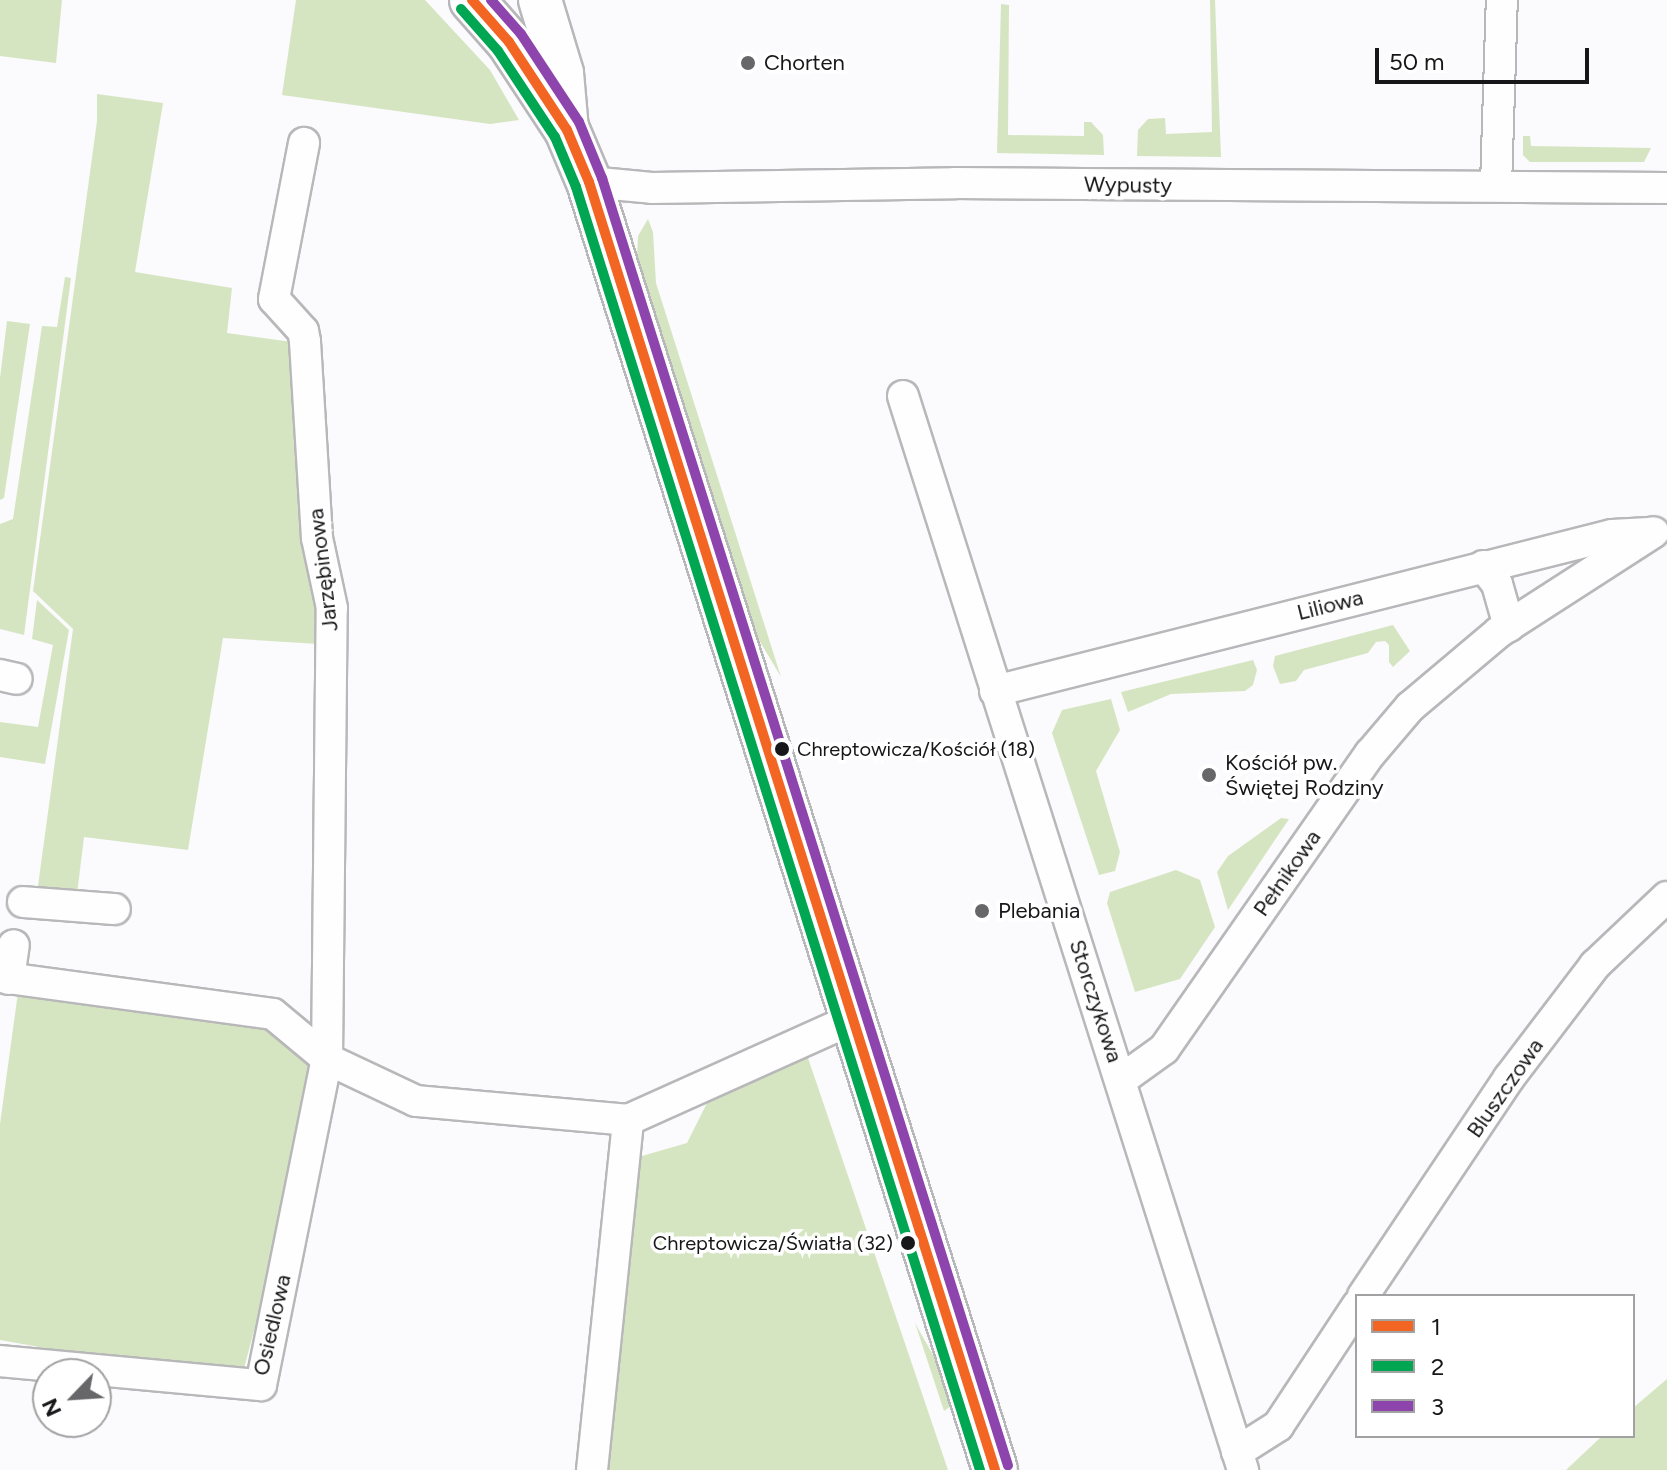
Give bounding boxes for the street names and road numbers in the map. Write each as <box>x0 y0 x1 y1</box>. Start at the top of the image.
street label: Wypusty <box>1084 171 1172 199</box>
street label: Jarzębinowa <box>302 507 344 633</box>
street label: Liliowa <box>1294 584 1366 626</box>
street label: Pełnikowa <box>1248 825 1326 921</box>
street label: Storczykowa <box>1064 936 1128 1066</box>
street label: Bluszczowa <box>1461 1033 1549 1143</box>
street label: Osiedlowa <box>248 1272 296 1378</box>

